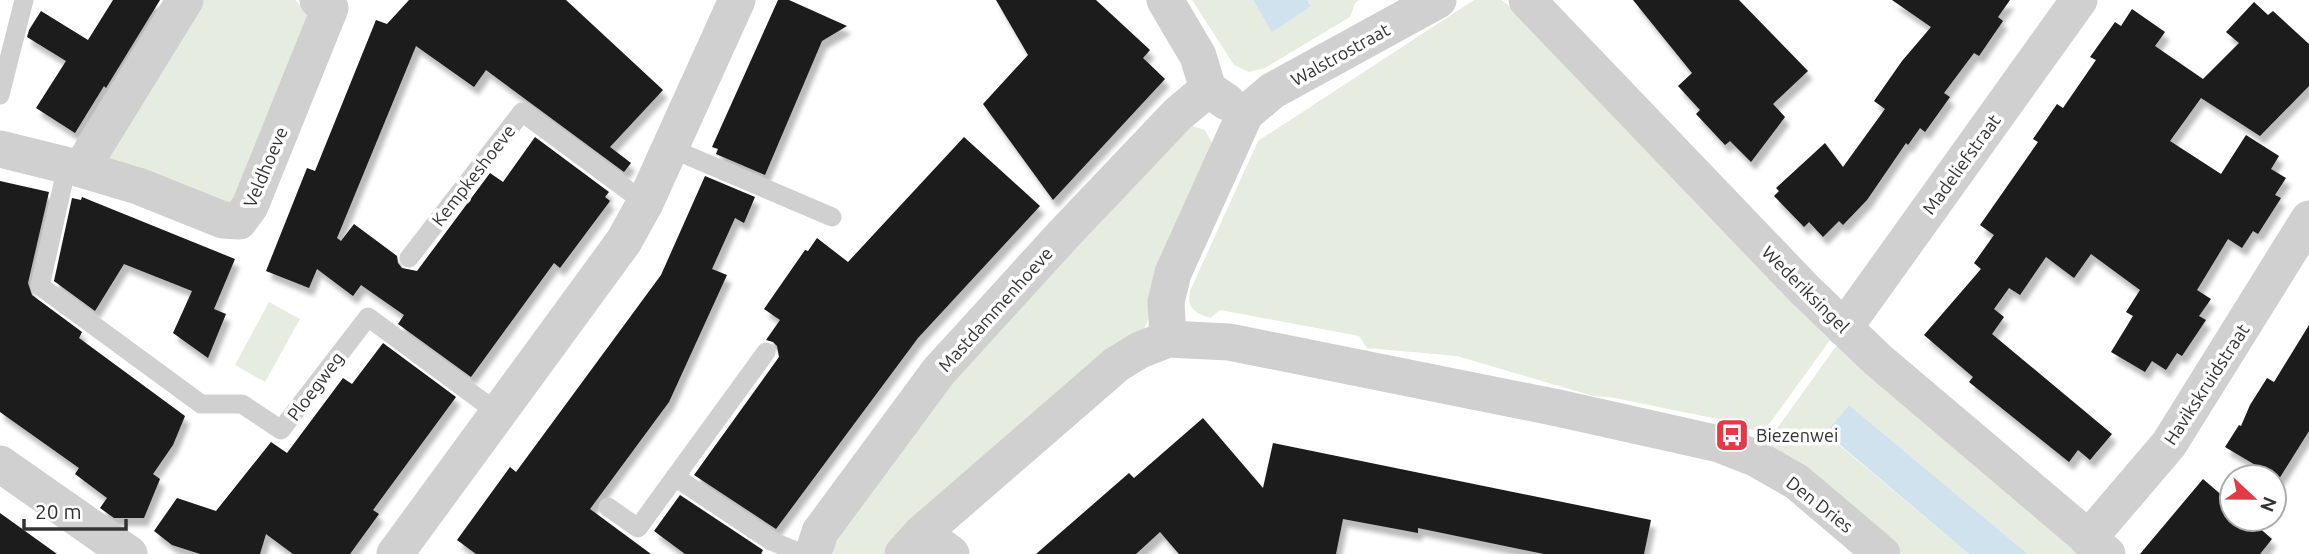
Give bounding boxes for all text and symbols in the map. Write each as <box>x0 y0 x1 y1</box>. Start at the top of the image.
street label: Walstrostraat <box>1287 19 1393 89</box>
street label: Madeliefstraat <box>1918 110 2004 218</box>
street label: Kempkeshoeve <box>427 121 519 229</box>
street label: Veldhoeve <box>239 124 291 210</box>
street label: Wederiksingel <box>1758 241 1854 337</box>
street label: Mastdammenhoeve <box>934 243 1056 375</box>
street label: Havikskruidstraat <box>2159 320 2253 448</box>
street label: Ploegweg <box>283 348 347 424</box>
bus stop icon: Biezenwei <box>1713 416 1751 454</box>
place label: Biezenwei <box>1756 425 1838 445</box>
north arrow <box>2218 463 2288 533</box>
street label: Den Dries <box>1783 472 1857 536</box>
scale bar <box>24 488 126 532</box>
text: N <box>2256 494 2282 515</box>
text: 20 m <box>35 499 82 523</box>

